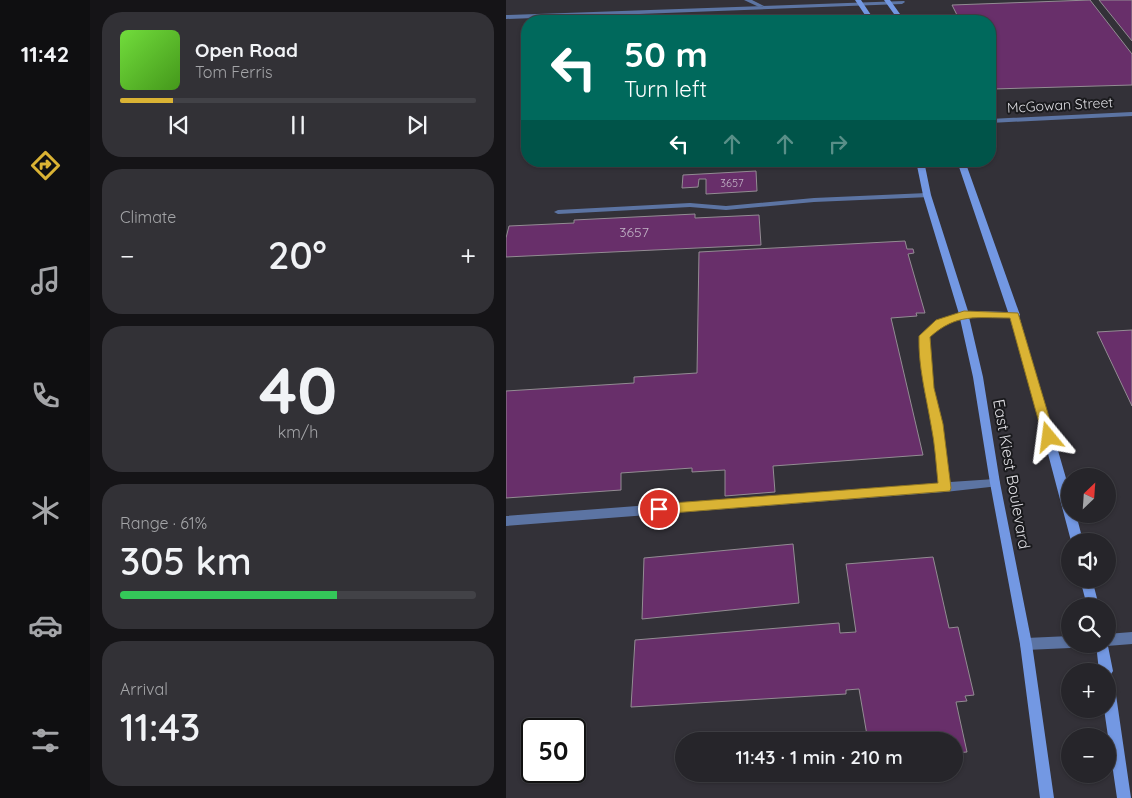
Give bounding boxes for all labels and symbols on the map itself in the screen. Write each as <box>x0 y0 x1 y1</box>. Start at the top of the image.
street label: McGowan Street <box>1006 93 1114 117</box>
house number: 3657 <box>720 176 744 190</box>
house number: 3657 <box>619 223 649 241</box>
street label: East Kiest Boulevard <box>989 397 1035 551</box>
position arrow <box>1022 410 1074 462</box>
north arrow <box>1061 468 1116 522</box>
pin <box>638 488 680 530</box>
speed limit sign: 50 <box>521 718 586 783</box>

